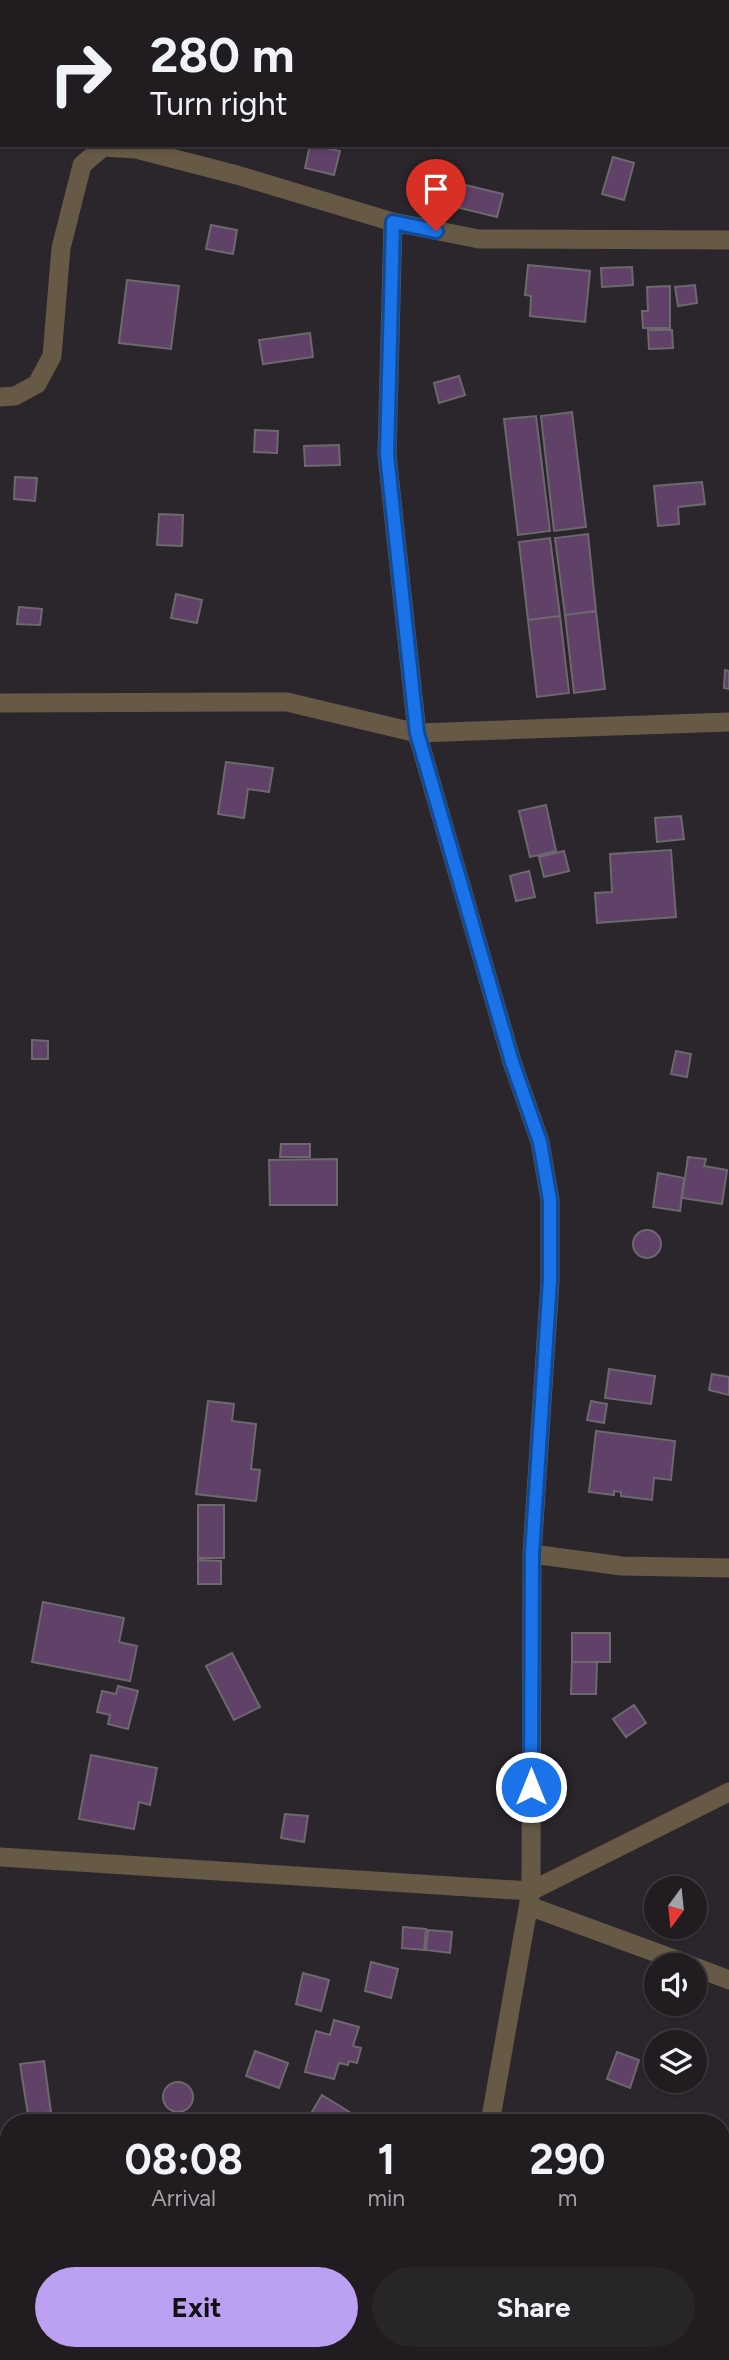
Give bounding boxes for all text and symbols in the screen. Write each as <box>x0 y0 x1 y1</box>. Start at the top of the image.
text: 280 m <box>150 25 295 84</box>
icon: right <box>35 28 126 119</box>
text: Turn right <box>150 85 288 123</box>
pin <box>406 159 466 231</box>
icon: arrive <box>417 170 455 208</box>
position arrow <box>494 1750 568 1824</box>
north arrow <box>644 1876 707 1939</box>
map controls <box>644 1876 707 2093</box>
button: sound <box>644 1953 707 2016</box>
button: layers <box>644 2030 707 2093</box>
text: 08:08 <box>124 2134 243 2185</box>
text: 1 <box>377 2134 395 2185</box>
text: 290 <box>530 2134 606 2185</box>
text: Arrival <box>151 2184 216 2212</box>
text: min <box>367 2184 405 2212</box>
text: m <box>558 2184 577 2212</box>
button: Exit <box>35 2267 358 2347</box>
button: Share <box>372 2267 695 2347</box>

